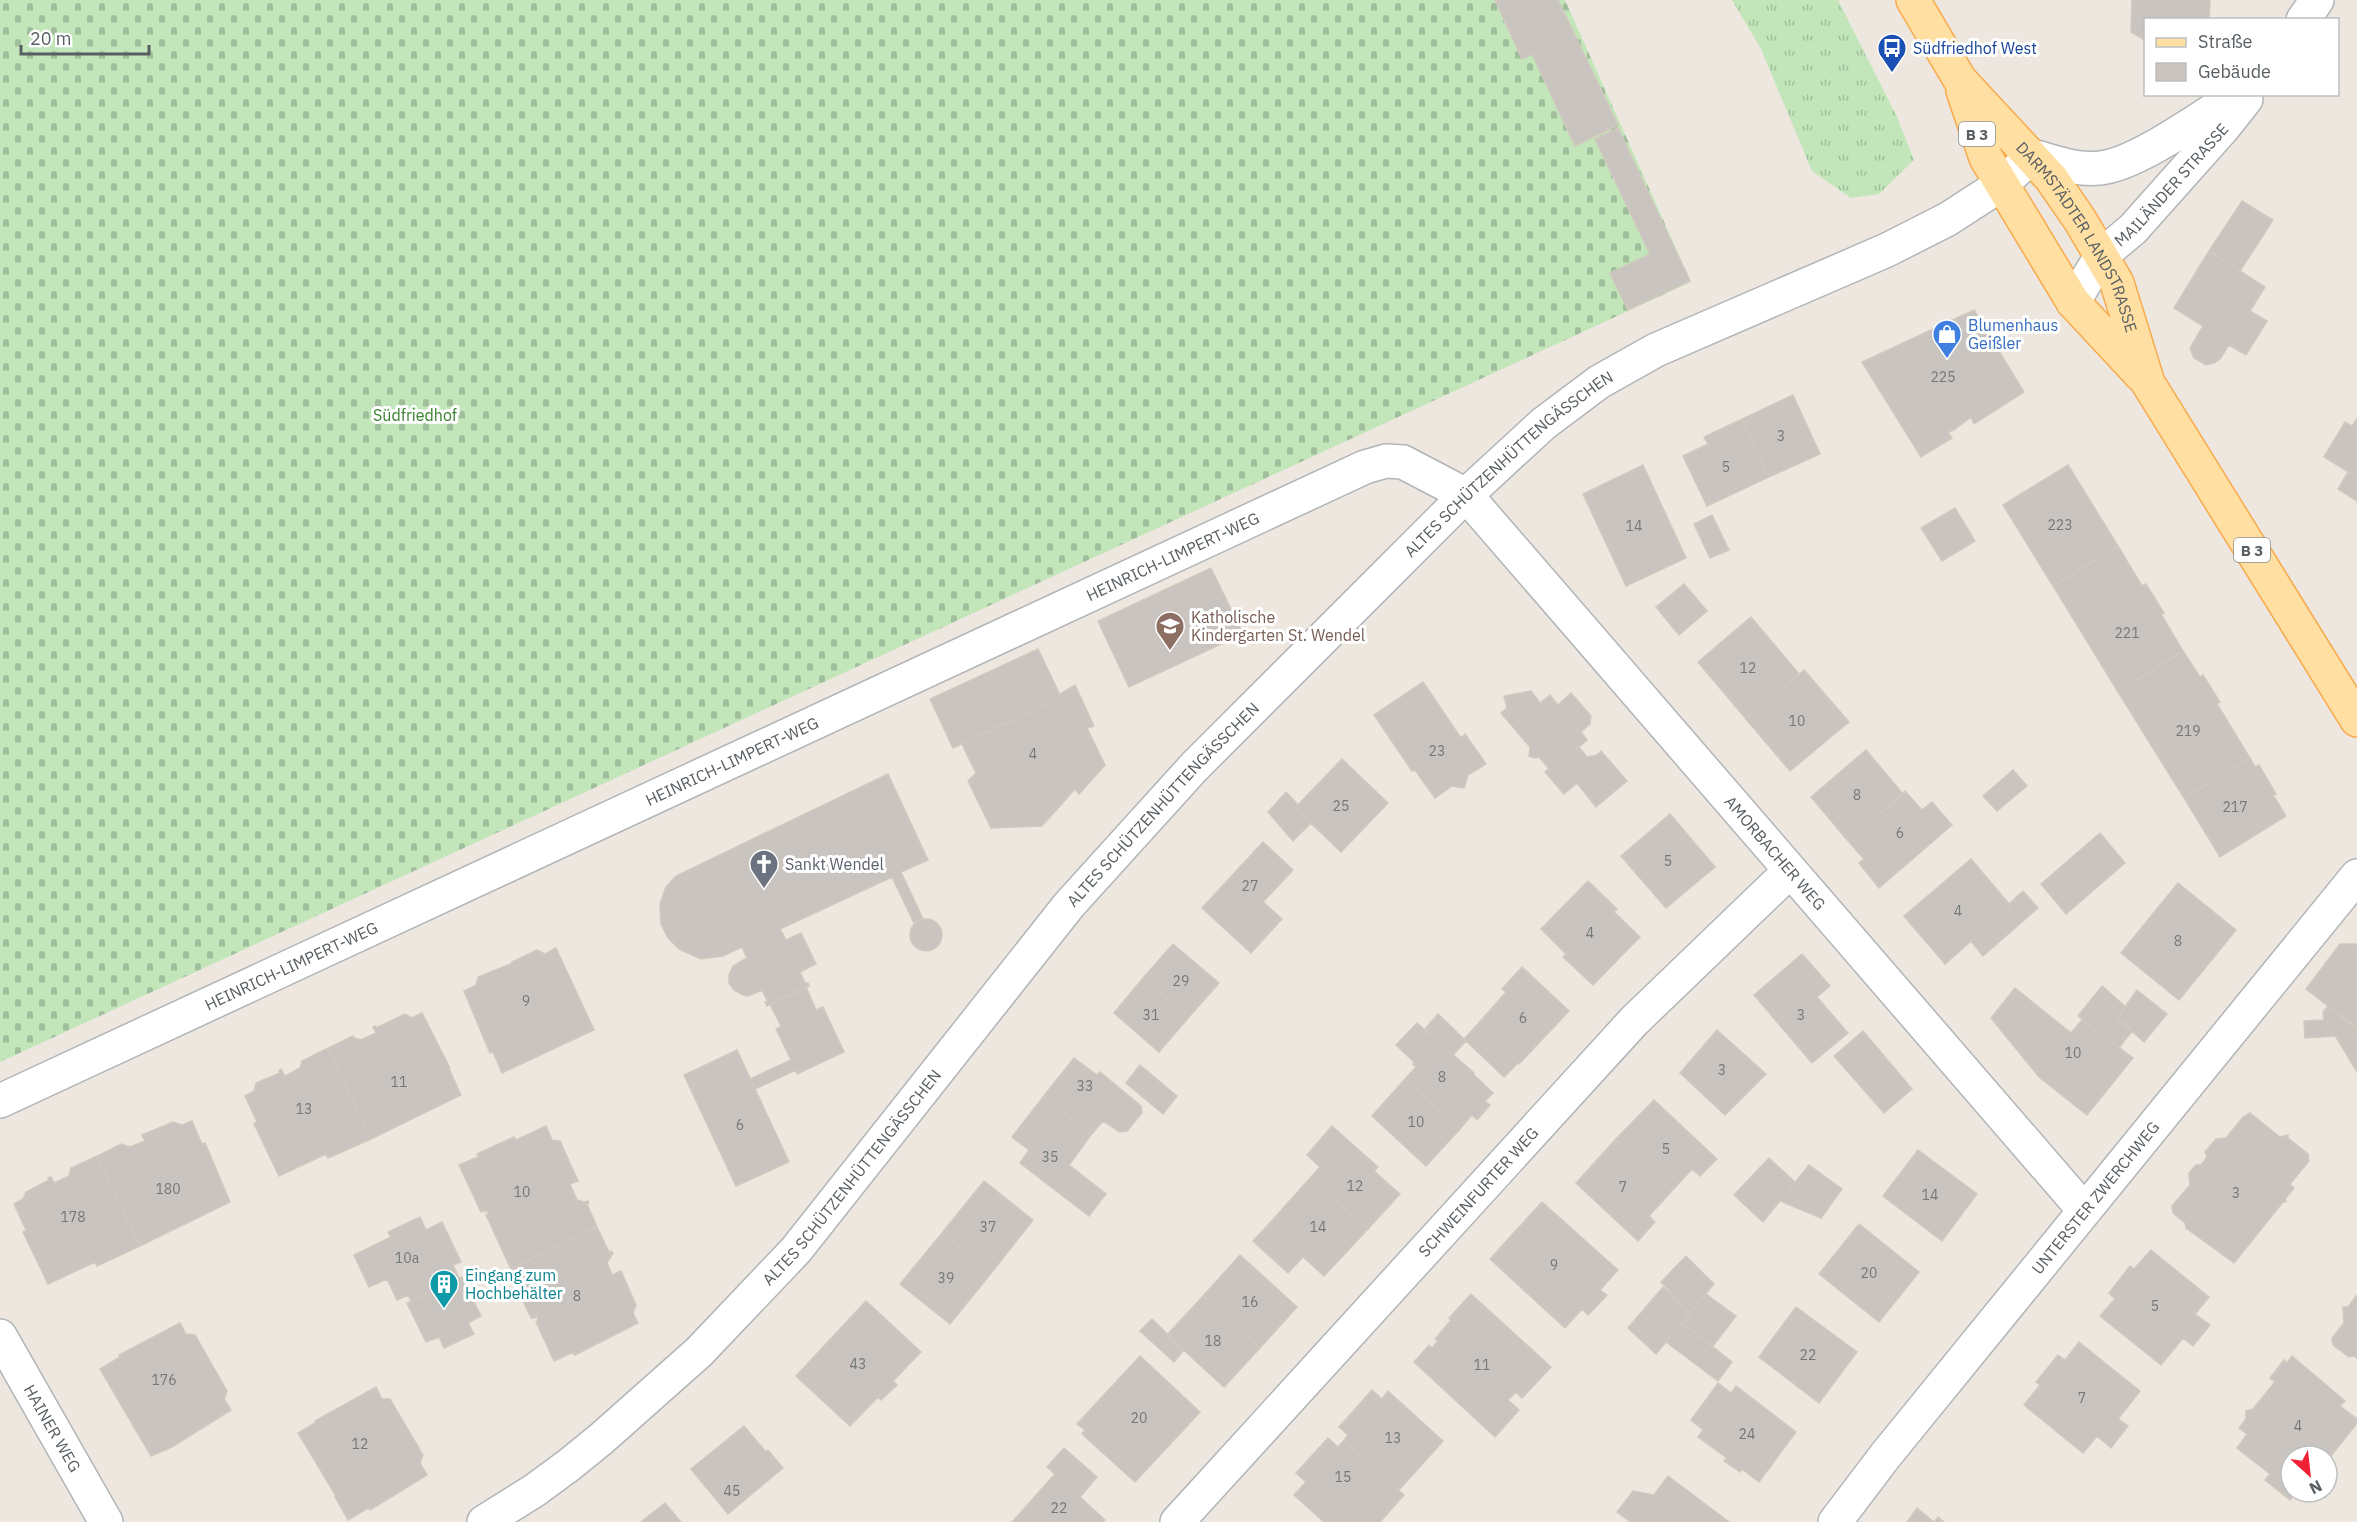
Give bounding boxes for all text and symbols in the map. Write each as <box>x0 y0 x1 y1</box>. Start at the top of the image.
scale bar <box>21 18 148 56</box>
legend <box>2144 18 2339 96</box>
text: 20 m <box>30 27 72 50</box>
text: Straße <box>2198 30 2252 53</box>
bus stop icon: Südfriedhof West <box>1876 32 1908 74</box>
place label: Südfriedhof West <box>1913 38 2037 58</box>
text: Gebäude <box>2198 60 2271 83</box>
street label: MAILÄNDER STRASSE <box>2110 119 2233 251</box>
road number: B 3 <box>1959 122 1995 146</box>
street label: DARMSTÄDTER LANDSTRASSE <box>2012 137 2142 335</box>
place label: Blumenhaus Geißler <box>1968 315 2058 353</box>
shop icon: Blumenhaus Geißler <box>1931 318 1963 360</box>
street label: ALTES SCHÜTZENHÜTTENGÄSSCHEN <box>1400 366 1616 561</box>
house number: 225 <box>1930 368 1956 386</box>
park label: Südfriedhof <box>373 405 457 425</box>
house number: 3 <box>1777 427 1785 445</box>
house number: 5 <box>1722 458 1730 476</box>
street label: HEINRICH-LIMPERT-WEG <box>1083 508 1262 605</box>
house number: 223 <box>2047 516 2073 534</box>
house number: 14 <box>1626 517 1642 535</box>
road number: B 3 <box>2234 538 2270 562</box>
place label: Katholische Kindergarten St. Wendel <box>1191 607 1365 645</box>
school or university icon: Katholische Kindergarten St. Wendel <box>1154 610 1186 652</box>
house number: 221 <box>2114 624 2140 642</box>
house number: 12 <box>1740 659 1756 677</box>
street label: ALTES SCHÜTZENHÜTTENGÄSSCHEN <box>1063 698 1263 911</box>
street label: HEINRICH-LIMPERT-WEG <box>642 712 822 810</box>
house number: 10 <box>1789 712 1805 730</box>
house number: 219 <box>2175 722 2201 740</box>
house number: 23 <box>1429 742 1445 760</box>
house number: 4 <box>1029 745 1037 763</box>
house number: 8 <box>1853 786 1861 804</box>
street label: AMORBACHER WEG <box>1720 792 1830 914</box>
house number: 25 <box>1333 797 1349 815</box>
house number: 217 <box>2222 798 2248 816</box>
house number: 6 <box>1896 824 1904 842</box>
church icon: Sankt Wendel <box>748 848 780 890</box>
house number: 5 <box>1664 852 1672 870</box>
place label: Sankt Wendel <box>785 854 884 874</box>
house number: 27 <box>1242 877 1258 895</box>
house number: 4 <box>1954 902 1962 920</box>
street label: HEINRICH-LIMPERT-WEG <box>202 917 381 1015</box>
house number: 4 <box>1586 924 1594 942</box>
house number: 8 <box>2174 932 2182 950</box>
house number: 29 <box>1173 972 1189 990</box>
house number: 9 <box>522 992 530 1010</box>
house number: 31 <box>1143 1006 1159 1024</box>
house number: 3 <box>1797 1006 1805 1024</box>
house number: 6 <box>1519 1009 1527 1027</box>
house number: 10 <box>2065 1044 2081 1062</box>
house number: 3 <box>1718 1061 1726 1079</box>
street label: ALTES SCHÜTZENHÜTTENGÄSSCHEN <box>758 1065 945 1289</box>
house number: 8 <box>1438 1068 1446 1086</box>
house number: 11 <box>391 1073 407 1091</box>
house number: 33 <box>1077 1077 1093 1095</box>
house number: 13 <box>296 1100 312 1118</box>
house number: 10 <box>1408 1113 1424 1131</box>
house number: 6 <box>736 1116 744 1134</box>
street label: UNTERSTER ZWERCHWEG <box>2027 1117 2163 1278</box>
street label: SCHWEINFURTER WEG <box>1414 1123 1542 1261</box>
house number: 5 <box>1662 1140 1670 1158</box>
house number: 35 <box>1042 1148 1058 1166</box>
house number: 12 <box>1347 1177 1363 1195</box>
house number: 7 <box>1619 1178 1627 1196</box>
house number: 180 <box>155 1180 181 1198</box>
house number: 10 <box>514 1183 530 1201</box>
house number: 3 <box>2232 1184 2240 1202</box>
house number: 14 <box>1922 1186 1938 1204</box>
house number: 178 <box>60 1208 86 1226</box>
house number: 37 <box>980 1218 996 1236</box>
house number: 14 <box>1310 1218 1326 1236</box>
house number: 10a <box>395 1249 420 1267</box>
house number: 9 <box>1550 1256 1558 1274</box>
house number: 20 <box>1861 1264 1877 1282</box>
place label: Eingang zum Hochbehälter <box>465 1265 563 1303</box>
building icon: Eingang zum Hochbehälter <box>428 1268 460 1310</box>
house number: 39 <box>938 1269 954 1287</box>
house number: 8 <box>573 1287 581 1305</box>
house number: 16 <box>1242 1293 1258 1311</box>
house number: 5 <box>2151 1297 2159 1315</box>
house number: 18 <box>1205 1332 1221 1350</box>
house number: 22 <box>1800 1346 1816 1364</box>
house number: 43 <box>850 1355 866 1373</box>
house number: 11 <box>1474 1356 1490 1374</box>
house number: 176 <box>151 1371 177 1389</box>
street label: HAINER WEG <box>20 1381 85 1475</box>
house number: 7 <box>2078 1389 2086 1407</box>
house number: 20 <box>1131 1409 1147 1427</box>
house number: 4 <box>2294 1417 2302 1435</box>
house number: 24 <box>1739 1425 1755 1443</box>
house number: 13 <box>1385 1429 1401 1447</box>
house number: 12 <box>352 1435 368 1453</box>
north arrow <box>2279 1444 2339 1504</box>
house number: 15 <box>1335 1468 1351 1486</box>
text: N <box>2306 1476 2326 1499</box>
house number: 45 <box>724 1482 740 1500</box>
house number: 22 <box>1051 1499 1067 1517</box>

